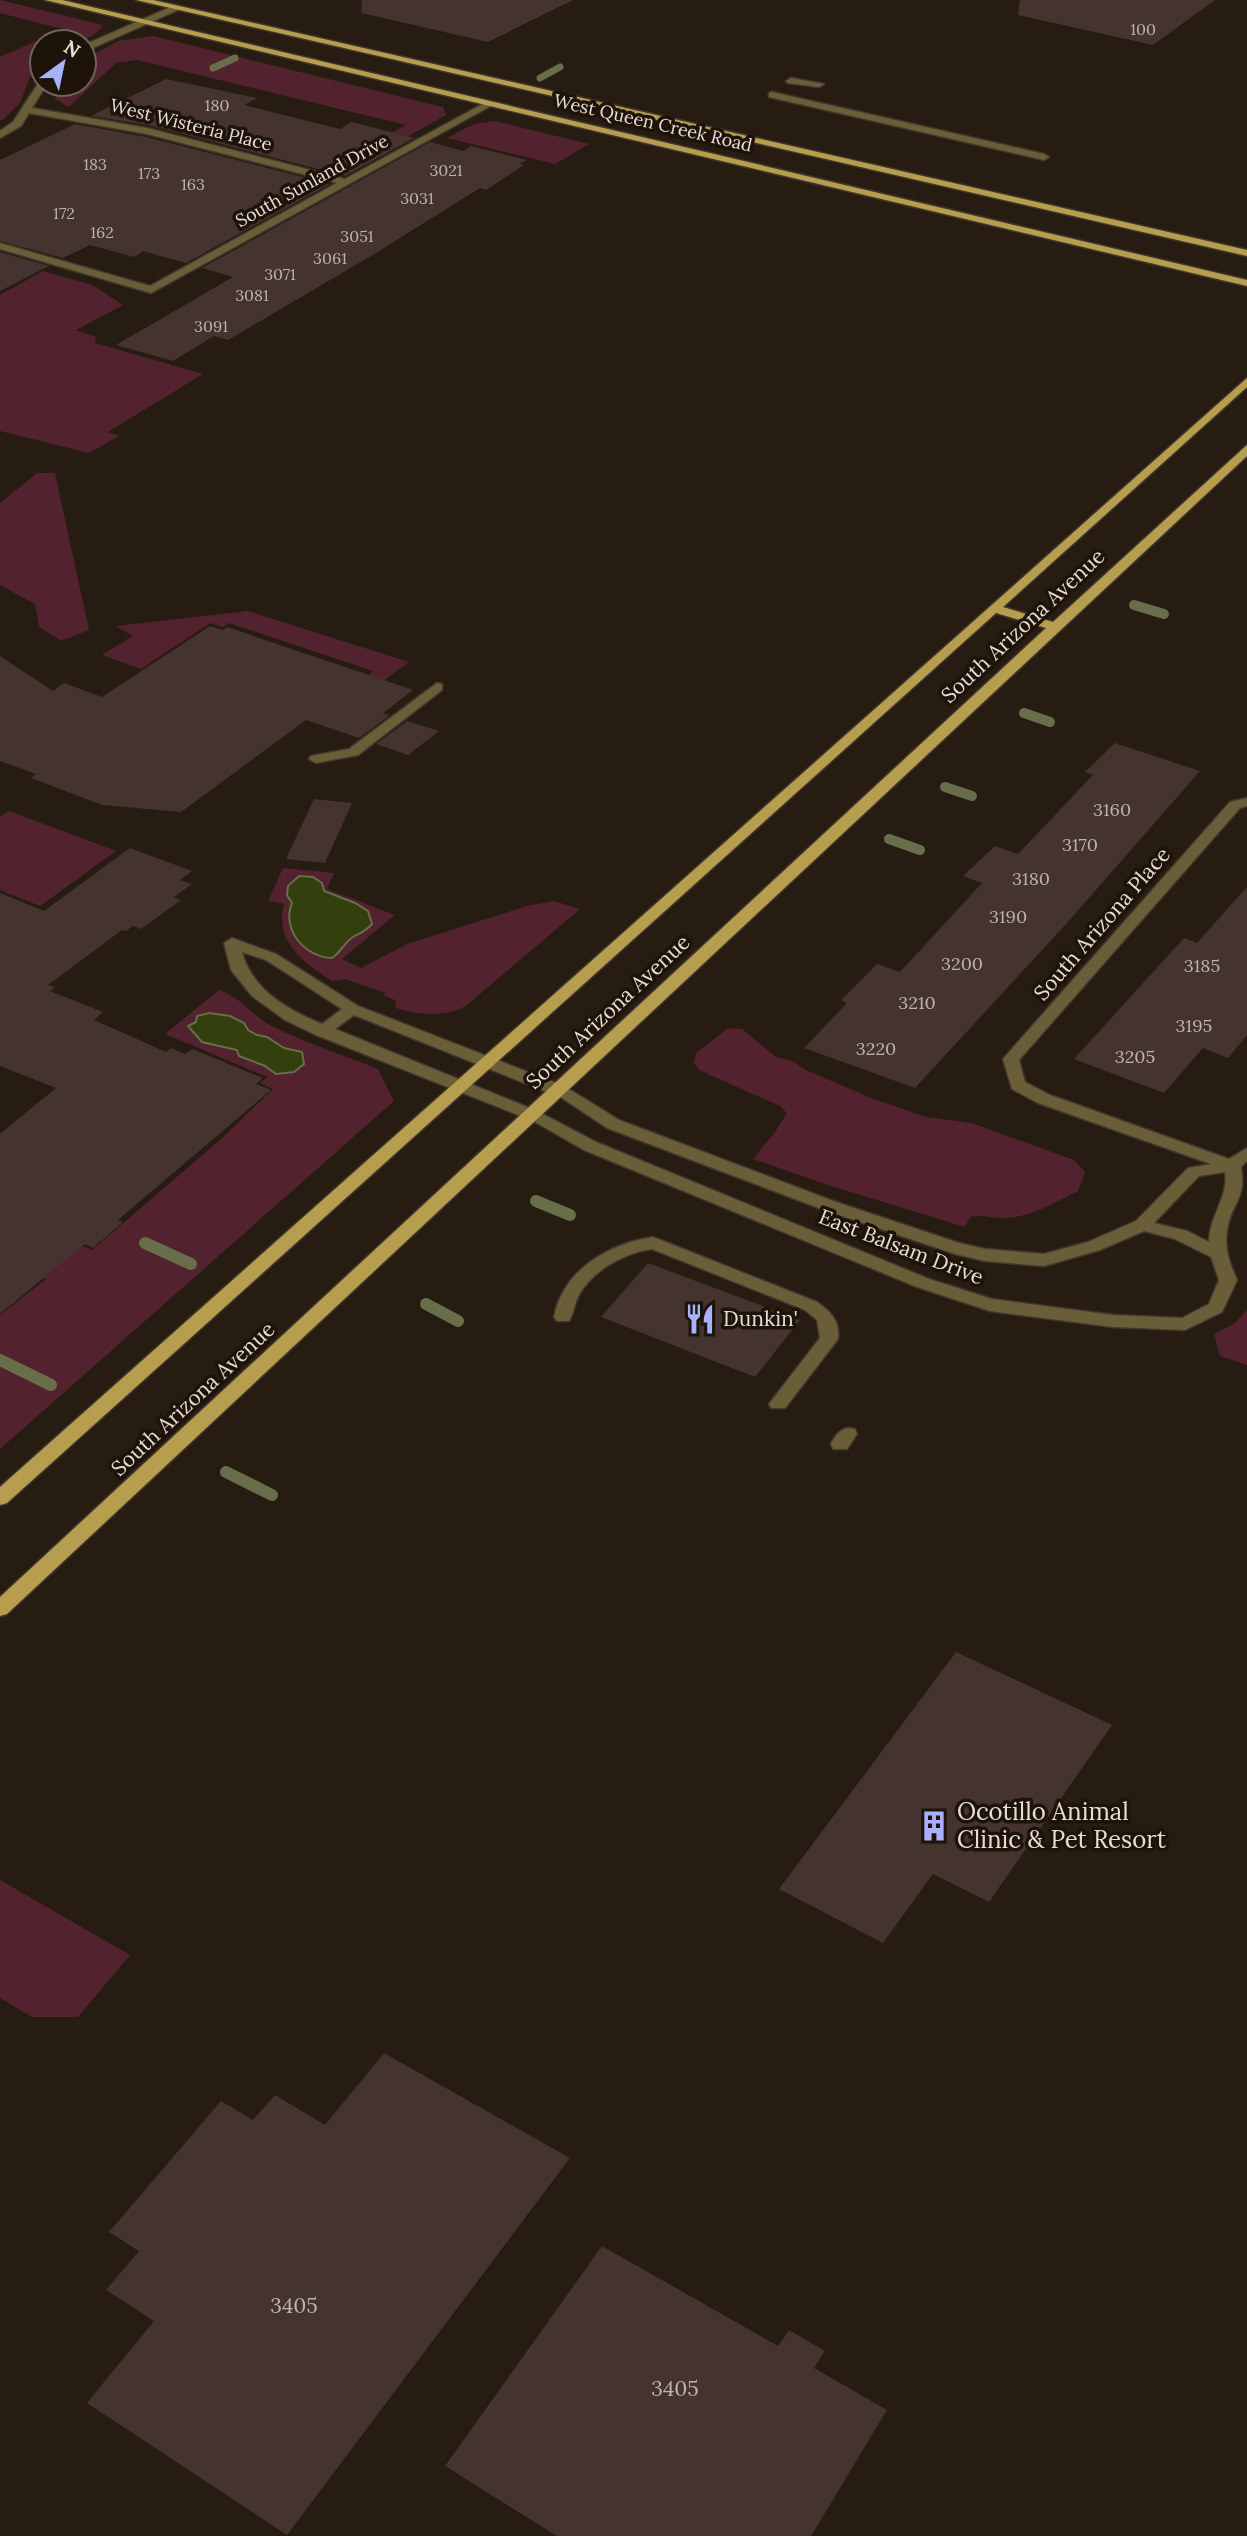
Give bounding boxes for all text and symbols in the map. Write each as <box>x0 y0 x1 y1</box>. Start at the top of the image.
house number: 100 <box>1130 19 1156 39</box>
north arrow <box>28 28 98 98</box>
text: N <box>60 35 85 63</box>
street label: West Queen Creek Road <box>552 88 755 157</box>
street label: West Wisteria Place <box>108 93 275 156</box>
house number: 180 <box>205 95 229 115</box>
street label: South Sunland Drive <box>231 129 392 232</box>
house number: 183 <box>83 154 107 174</box>
house number: 3021 <box>429 160 463 180</box>
house number: 173 <box>138 163 160 183</box>
house number: 163 <box>181 174 205 194</box>
house number: 3031 <box>400 188 434 208</box>
house number: 172 <box>53 203 75 223</box>
house number: 162 <box>90 222 114 242</box>
house number: 3051 <box>340 226 374 246</box>
house number: 3061 <box>313 248 347 268</box>
house number: 3071 <box>264 264 296 284</box>
house number: 3081 <box>235 285 269 305</box>
house number: 3091 <box>194 316 228 336</box>
street label: South Arizona Avenue <box>935 543 1110 709</box>
house number: 3160 <box>1093 798 1131 821</box>
house number: 3170 <box>1062 833 1098 856</box>
street label: South Arizona Place <box>1028 841 1176 1006</box>
house number: 3180 <box>1012 867 1050 890</box>
house number: 3190 <box>989 905 1027 928</box>
street label: South Arizona Avenue <box>520 929 695 1095</box>
house number: 3200 <box>941 952 983 975</box>
house number: 3185 <box>1184 954 1220 977</box>
house number: 3210 <box>898 991 936 1014</box>
house number: 3195 <box>1176 1014 1212 1037</box>
house number: 3220 <box>856 1037 896 1060</box>
house number: 3205 <box>1115 1045 1155 1068</box>
street label: East Balsam Drive <box>815 1203 987 1290</box>
restaurant icon: Dunkin' <box>683 1302 717 1336</box>
place label: Dunkin' <box>723 1305 798 1332</box>
street label: South Arizona Avenue <box>105 1316 280 1482</box>
place label: Ocotillo Animal Clinic & Pet Resort <box>957 1796 1167 1855</box>
building icon: Ocotillo Animal Clinic & Pet Resort <box>917 1809 951 1843</box>
house number: 3405 <box>270 2292 318 2319</box>
house number: 3405 <box>651 2375 699 2402</box>

